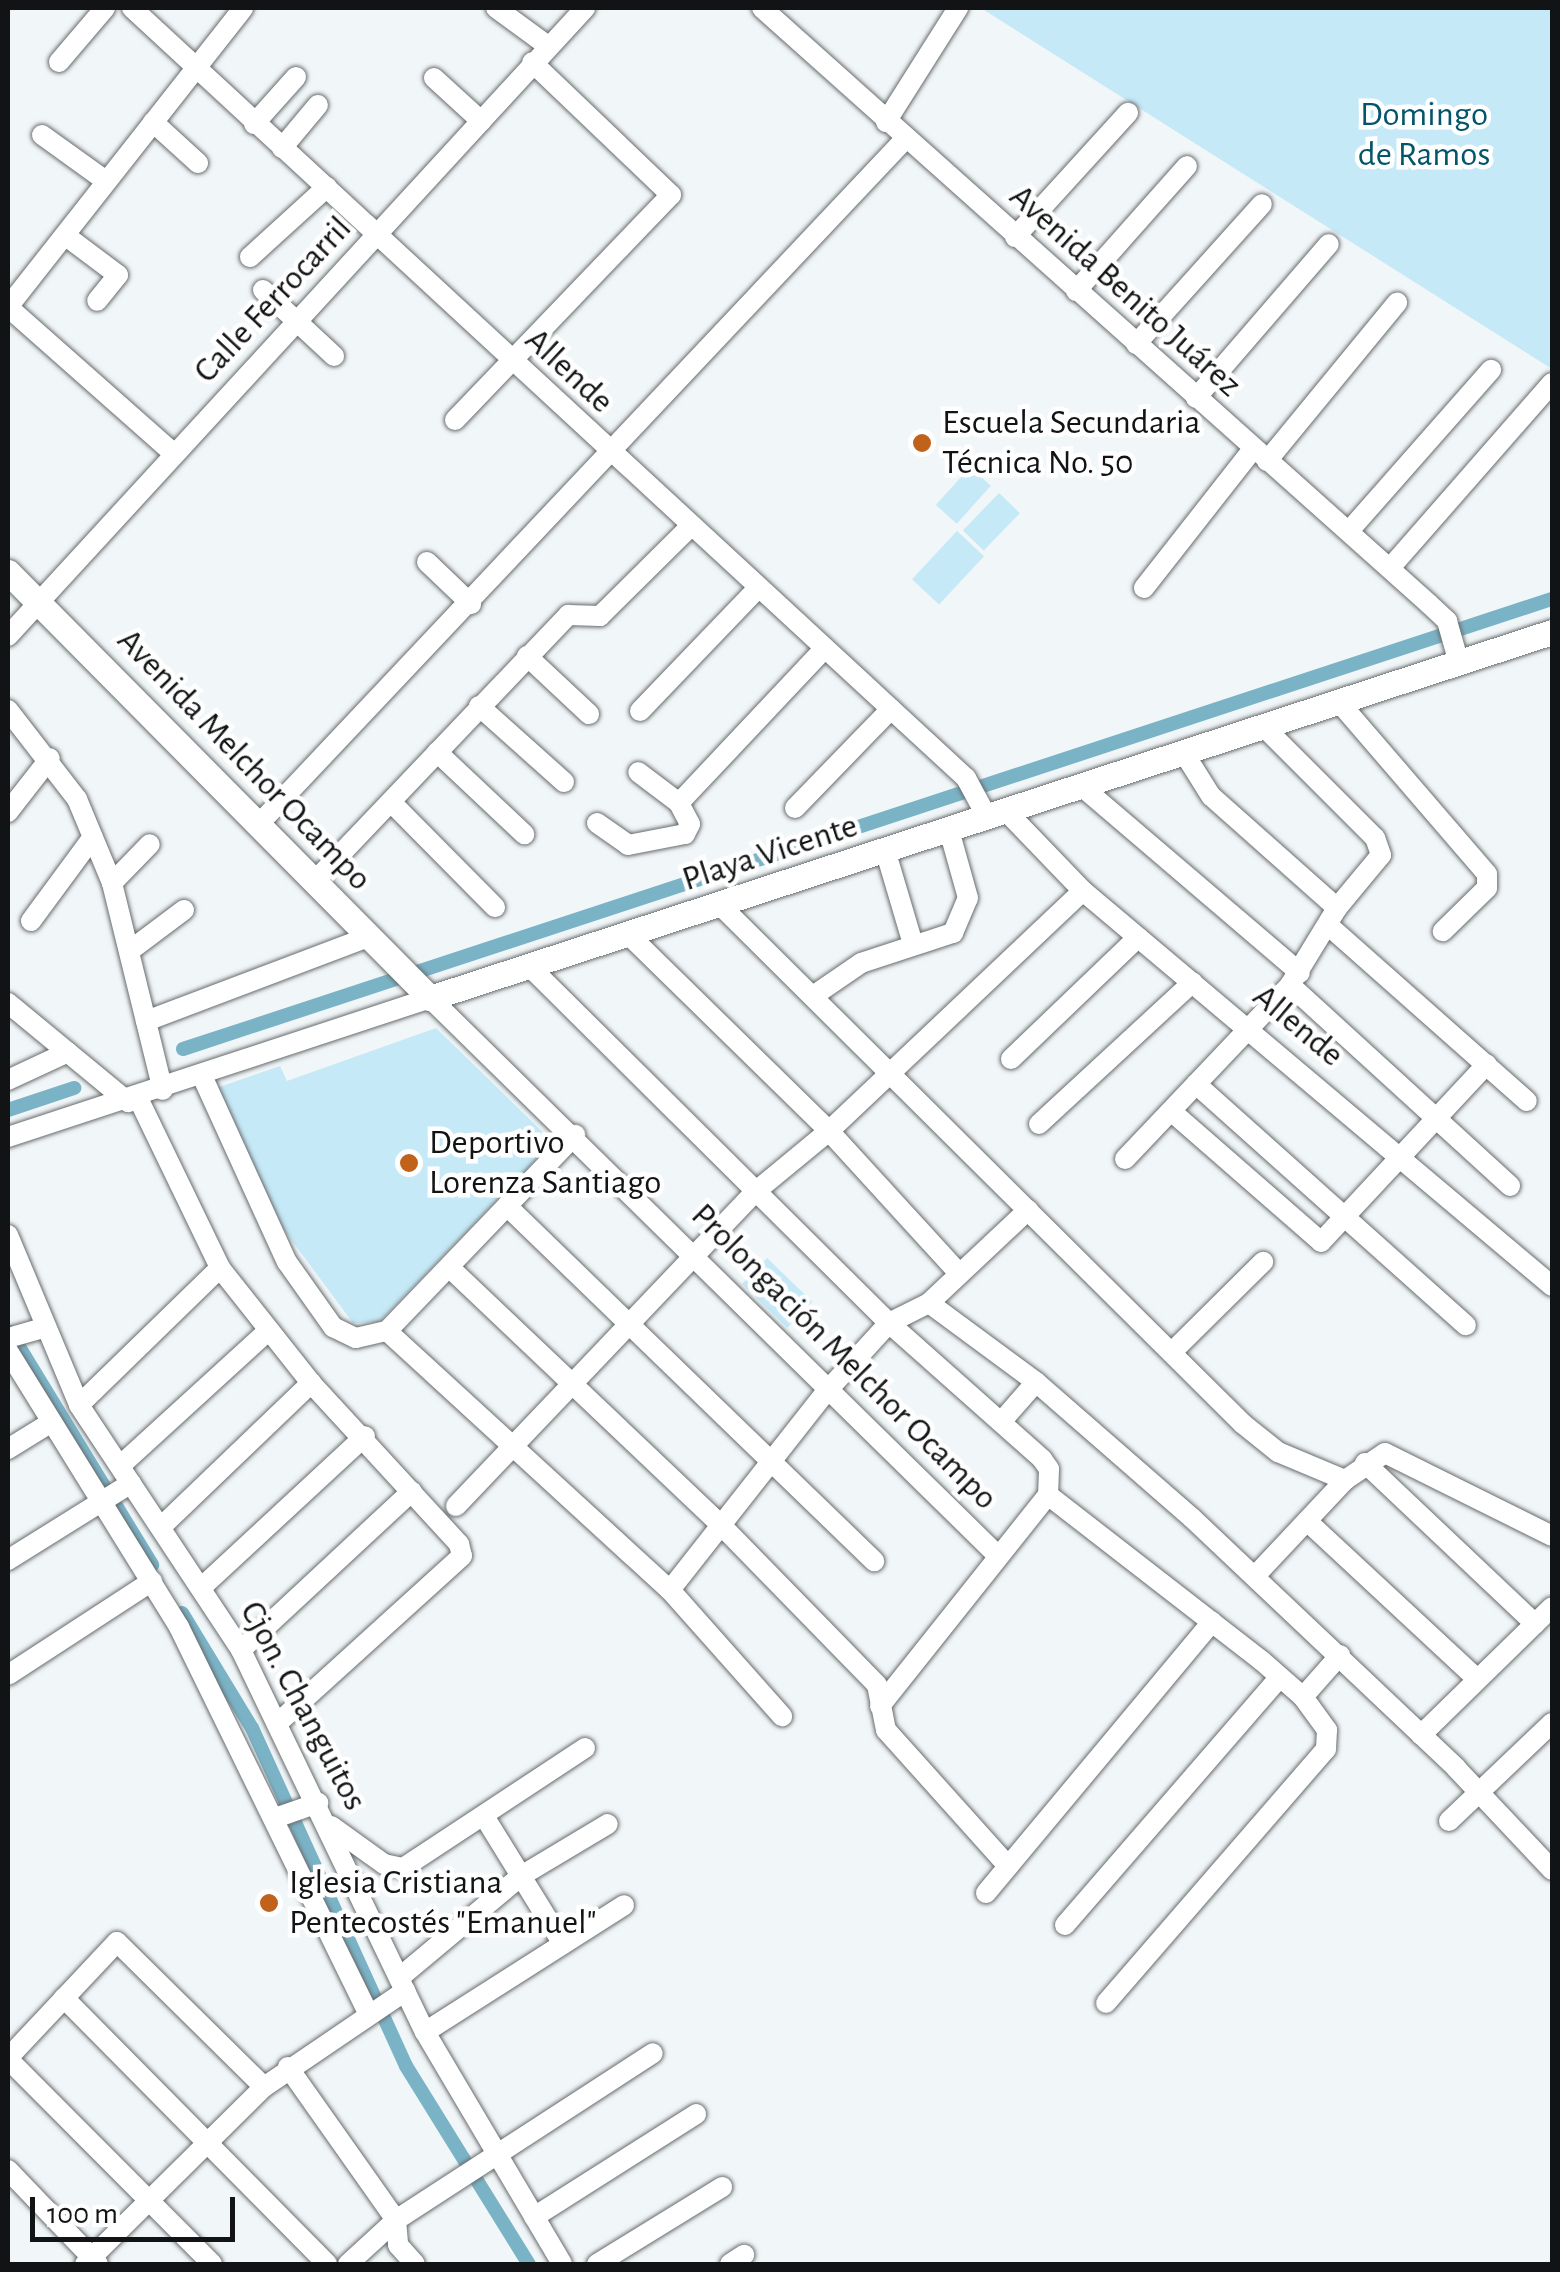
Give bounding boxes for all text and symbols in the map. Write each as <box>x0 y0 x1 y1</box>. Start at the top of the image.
park label: Domingo de Ramos <box>1358 94 1490 176</box>
street label: Avenida Benito Juárez <box>1000 176 1250 406</box>
street label: Calle Ferrocarril <box>185 208 361 392</box>
street label: Allende <box>516 320 622 422</box>
place label: Escuela Secundaria Técnica No. 50 <box>942 402 1201 484</box>
marker: Escuela Secundaria Técnica No. 50 <box>911 432 933 454</box>
street label: Avenida Melchor Ocampo <box>108 620 380 900</box>
street label: Playa Vicente <box>677 805 863 901</box>
street label: Allende <box>1244 976 1352 1076</box>
place label: Deportivo Lorenza Santiago <box>429 1122 661 1204</box>
marker: Deportivo Lorenza Santiago <box>398 1152 420 1174</box>
street label: Prolongación Melchor Ocampo <box>682 1195 1006 1519</box>
street label: Cjon. Changuitos <box>230 1594 376 1818</box>
place label: Iglesia Cristiana Pentecostés "Emanuel" <box>289 1862 596 1944</box>
marker: Iglesia Cristiana Pentecostés "Emanuel" <box>258 1892 280 1914</box>
scale bar <box>35 2177 240 2239</box>
text: 100 m <box>47 2199 118 2229</box>

